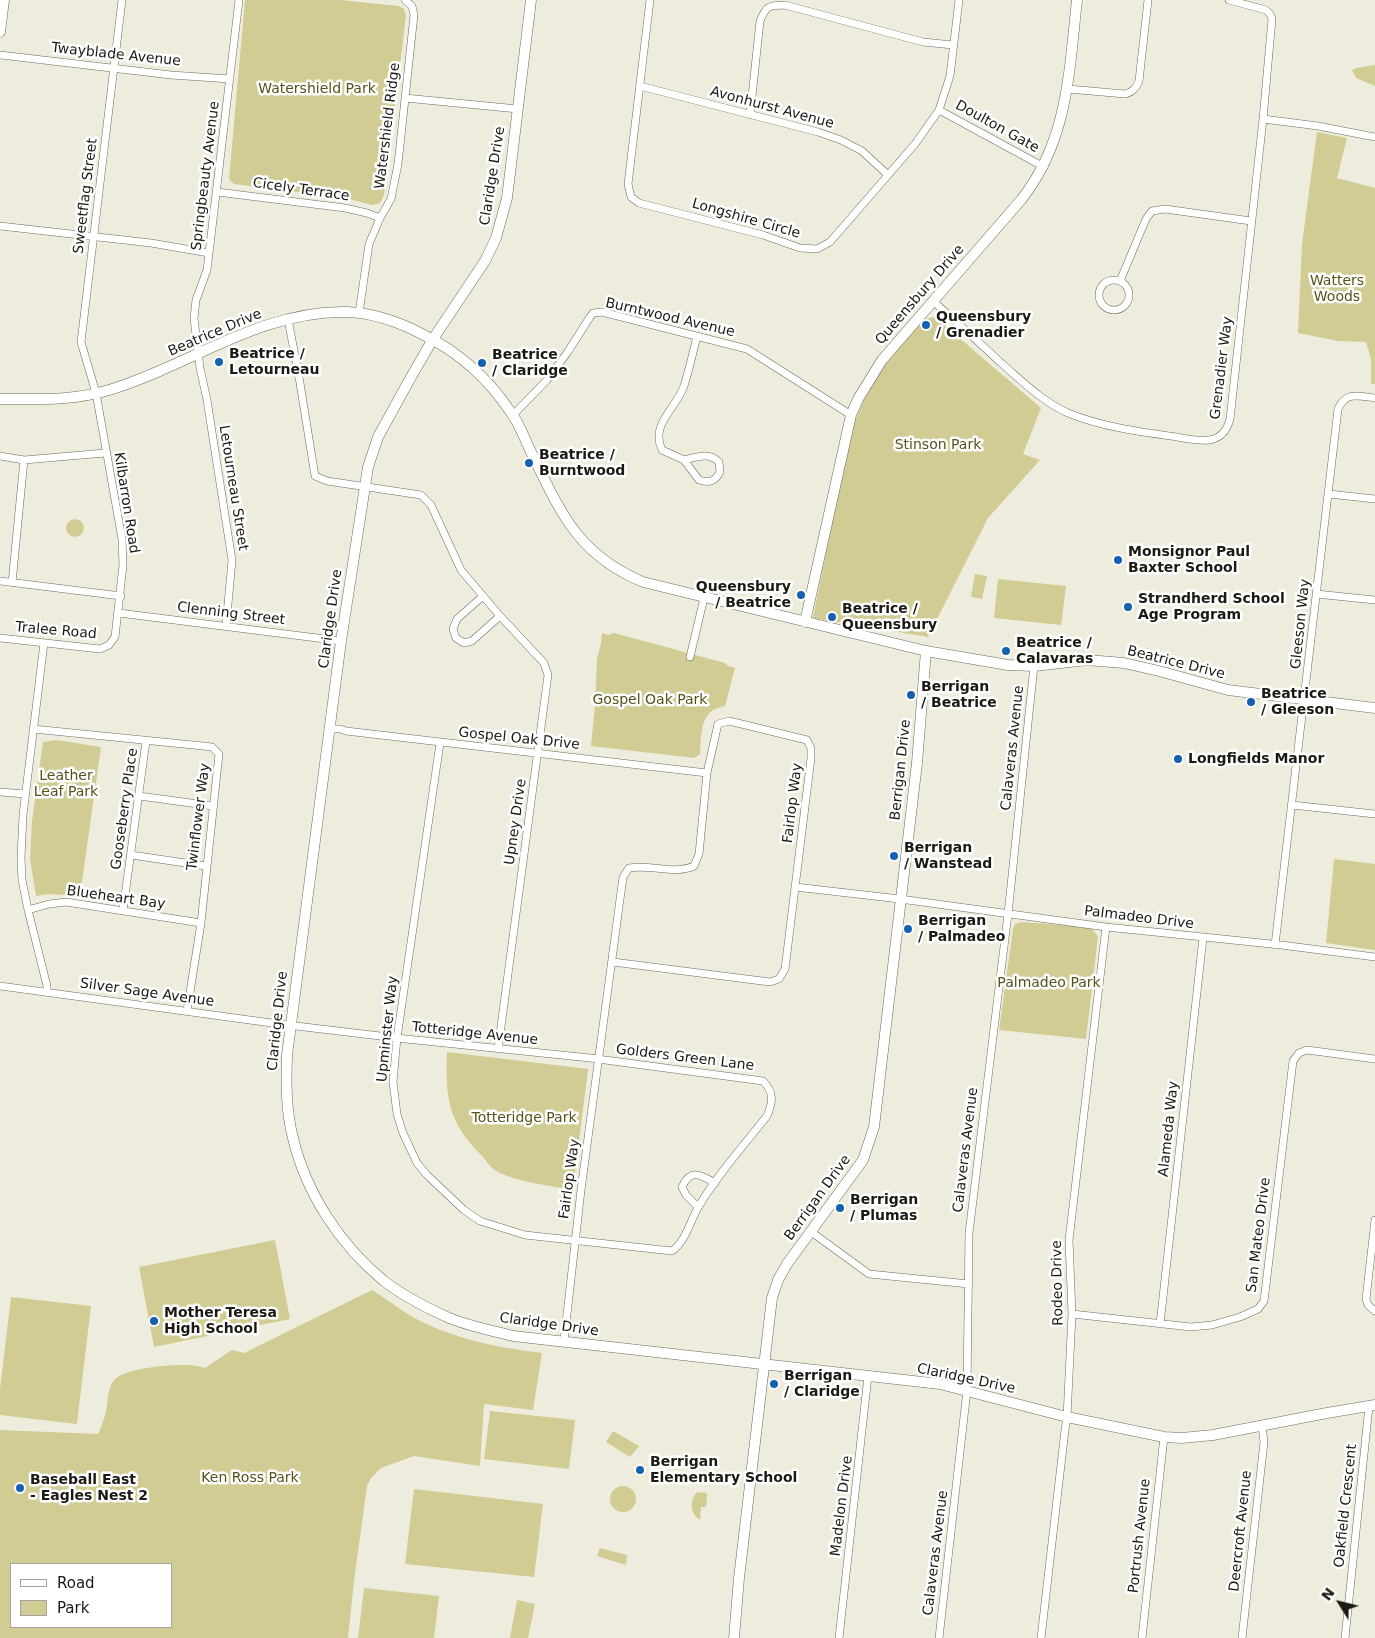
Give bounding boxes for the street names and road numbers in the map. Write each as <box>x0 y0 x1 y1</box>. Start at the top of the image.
street label: Twayblade Avenue <box>51 40 181 70</box>
street label: Watershield Ridge <box>372 62 404 190</box>
street label: Avonhurst Avenue <box>708 83 836 133</box>
street label: Doulton Gate <box>952 97 1042 157</box>
street label: Springbeauty Avenue <box>188 100 224 252</box>
street label: Claridge Drive <box>477 125 509 227</box>
street label: Sweetflag Street <box>71 137 101 255</box>
street label: Cicely Terrace <box>252 175 350 205</box>
street label: Longshire Circle <box>690 196 802 242</box>
street label: Queensbury Drive <box>872 242 968 348</box>
street label: Burntwood Avenue <box>604 295 736 341</box>
street label: Beatrice Drive <box>166 306 264 360</box>
street label: Grenadier Way <box>1207 315 1237 421</box>
street label: Letourneau Street <box>215 424 251 552</box>
street label: Kilbarron Road <box>110 451 142 555</box>
street label: Claridge Drive <box>316 568 346 670</box>
street label: Gleeson Way <box>1288 578 1314 670</box>
street label: Clenning Street <box>176 599 286 629</box>
street label: Tralee Road <box>15 619 97 643</box>
street label: Beatrice Drive <box>1125 643 1227 683</box>
street label: Calaveras Avenue <box>998 685 1028 811</box>
street label: Berrigan Drive <box>887 719 915 821</box>
street label: Gospel Oak Drive <box>457 724 581 754</box>
street label: Gooseberry Place <box>108 747 142 871</box>
street label: Twinflower Way <box>184 762 214 872</box>
street label: Fairlop Way <box>780 762 806 844</box>
street label: Upney Drive <box>502 778 530 866</box>
street label: Blueheart Bay <box>66 883 166 913</box>
street label: Palmadeo Drive <box>1083 903 1195 933</box>
street label: Claridge Drive <box>264 970 292 1072</box>
street label: Silver Sage Avenue <box>79 975 215 1011</box>
street label: Upminster Way <box>374 975 402 1083</box>
street label: Totteridge Avenue <box>411 1019 539 1049</box>
street label: Golders Green Lane <box>615 1041 755 1075</box>
street label: Alameda Way <box>1156 1080 1182 1178</box>
street label: Calaveras Avenue <box>950 1087 982 1213</box>
street label: Fairlop Way <box>556 1138 584 1220</box>
street label: Berrigan Drive <box>781 1152 855 1244</box>
street label: San Mateo Drive <box>1244 1176 1274 1294</box>
street label: Rodeo Drive <box>1049 1240 1067 1326</box>
street label: Claridge Drive <box>498 1310 600 1340</box>
street label: Claridge Drive <box>915 1360 1017 1398</box>
street label: Oakfield Crescent <box>1331 1443 1361 1569</box>
street label: Madelon Drive <box>827 1455 857 1557</box>
street label: Deercroft Avenue <box>1226 1470 1256 1592</box>
street label: Portrush Avenue <box>1126 1478 1154 1594</box>
street label: Calaveras Avenue <box>920 1490 952 1616</box>

